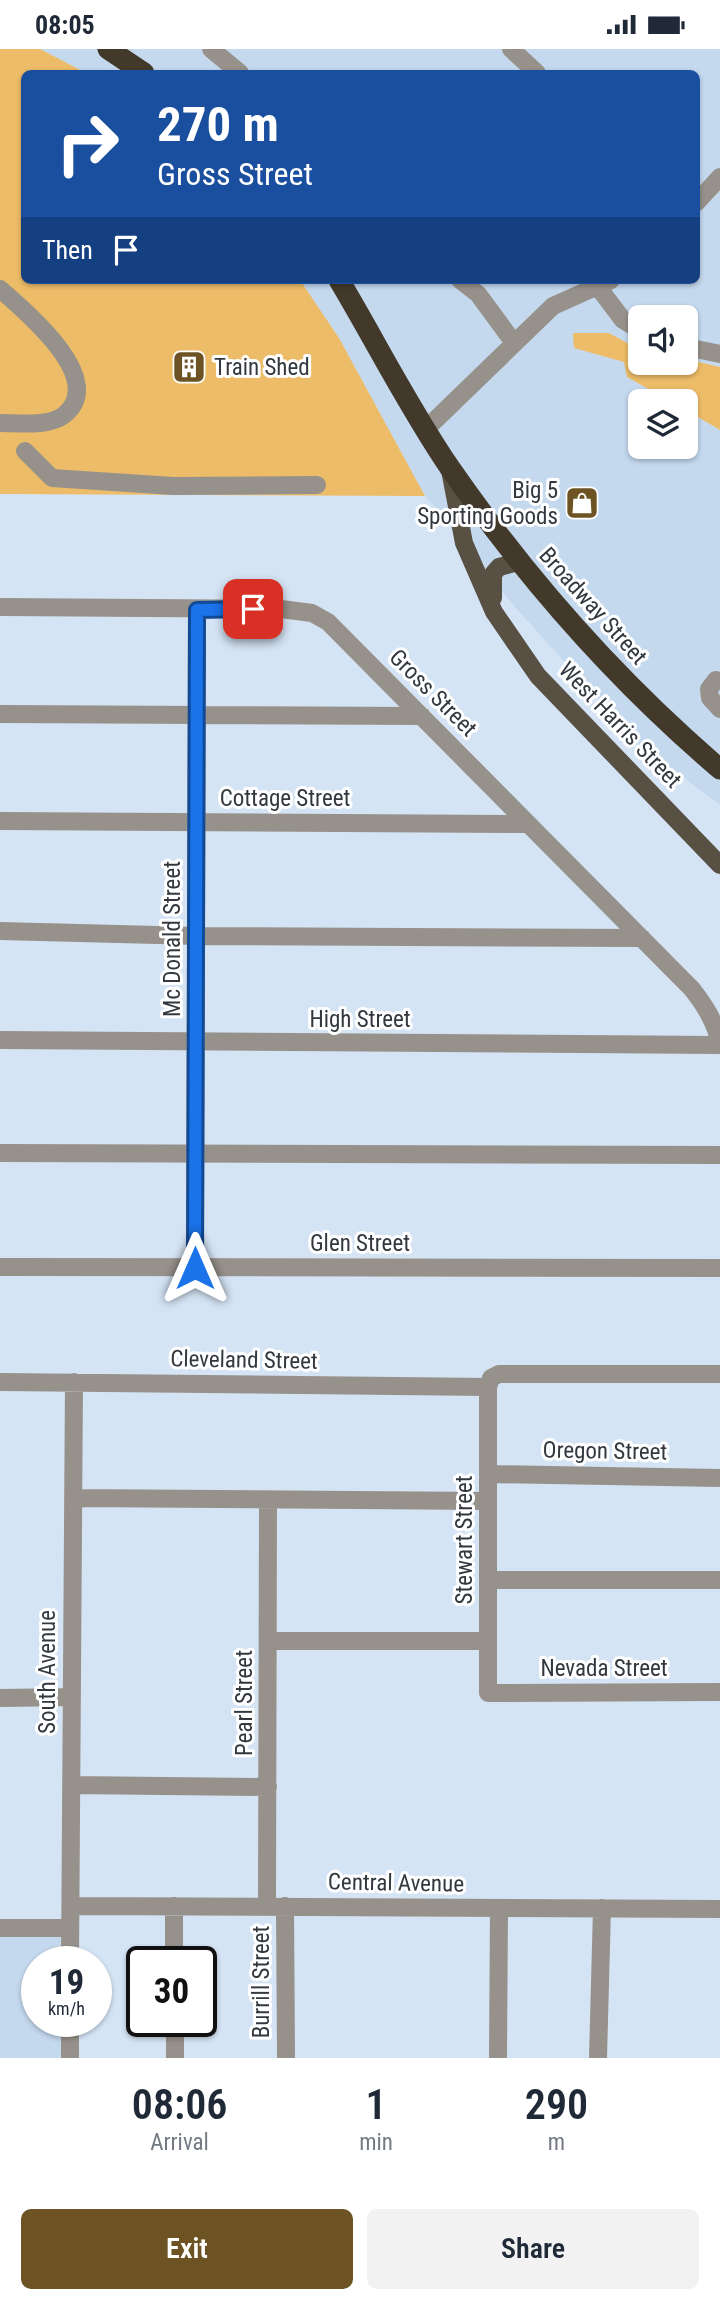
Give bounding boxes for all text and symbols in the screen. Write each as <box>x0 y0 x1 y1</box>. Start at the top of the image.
text: 08:05 <box>35 10 95 40</box>
text: 270 m <box>157 96 279 153</box>
icon: right <box>42 98 133 189</box>
text: Gross Street <box>157 155 313 193</box>
icon: arrive <box>107 231 145 269</box>
text: Then <box>42 235 93 265</box>
map controls <box>628 305 698 459</box>
button: sound <box>628 305 698 375</box>
building icon: Train Shed <box>170 348 208 386</box>
place label: Train Shed <box>214 354 310 381</box>
button: layers <box>628 389 698 459</box>
place label: Big 5 Sporting Goods <box>417 477 558 530</box>
shop icon: Big 5 Sporting Goods <box>563 484 601 522</box>
street label: Broadway Street <box>533 542 653 670</box>
pin <box>223 579 283 639</box>
icon: arrive <box>234 590 272 628</box>
street label: Gross Street <box>384 644 482 742</box>
street label: West Harris Street <box>553 656 687 794</box>
street label: Cottage Street <box>220 785 350 812</box>
street label: Mc Donald Street <box>159 861 186 1017</box>
street label: High Street <box>309 1006 411 1033</box>
street label: Glen Street <box>310 1230 410 1257</box>
position arrow <box>158 1231 232 1305</box>
street label: Cleveland Street <box>170 1345 318 1375</box>
street label: Oregon Street <box>542 1436 668 1466</box>
street label: Stewart Street <box>451 1475 478 1605</box>
street label: South Avenue <box>34 1610 61 1734</box>
street label: Pearl Street <box>231 1650 258 1756</box>
street label: Nevada Street <box>540 1655 668 1682</box>
street label: Central Avenue <box>328 1868 464 1898</box>
street label: Burrill Street <box>248 1926 275 2038</box>
speed limit sign: 30 <box>126 1946 217 2037</box>
text: 19 <box>49 1962 84 2003</box>
text: km/h <box>48 1998 85 2019</box>
text: 08:06 <box>132 2080 227 2129</box>
text: 1 <box>366 2080 387 2129</box>
text: 290 <box>525 2080 588 2129</box>
text: Arrival <box>150 2129 209 2156</box>
text: min <box>359 2129 393 2156</box>
text: m <box>548 2129 565 2156</box>
button: Exit <box>21 2209 353 2289</box>
button: Share <box>367 2209 699 2289</box>

